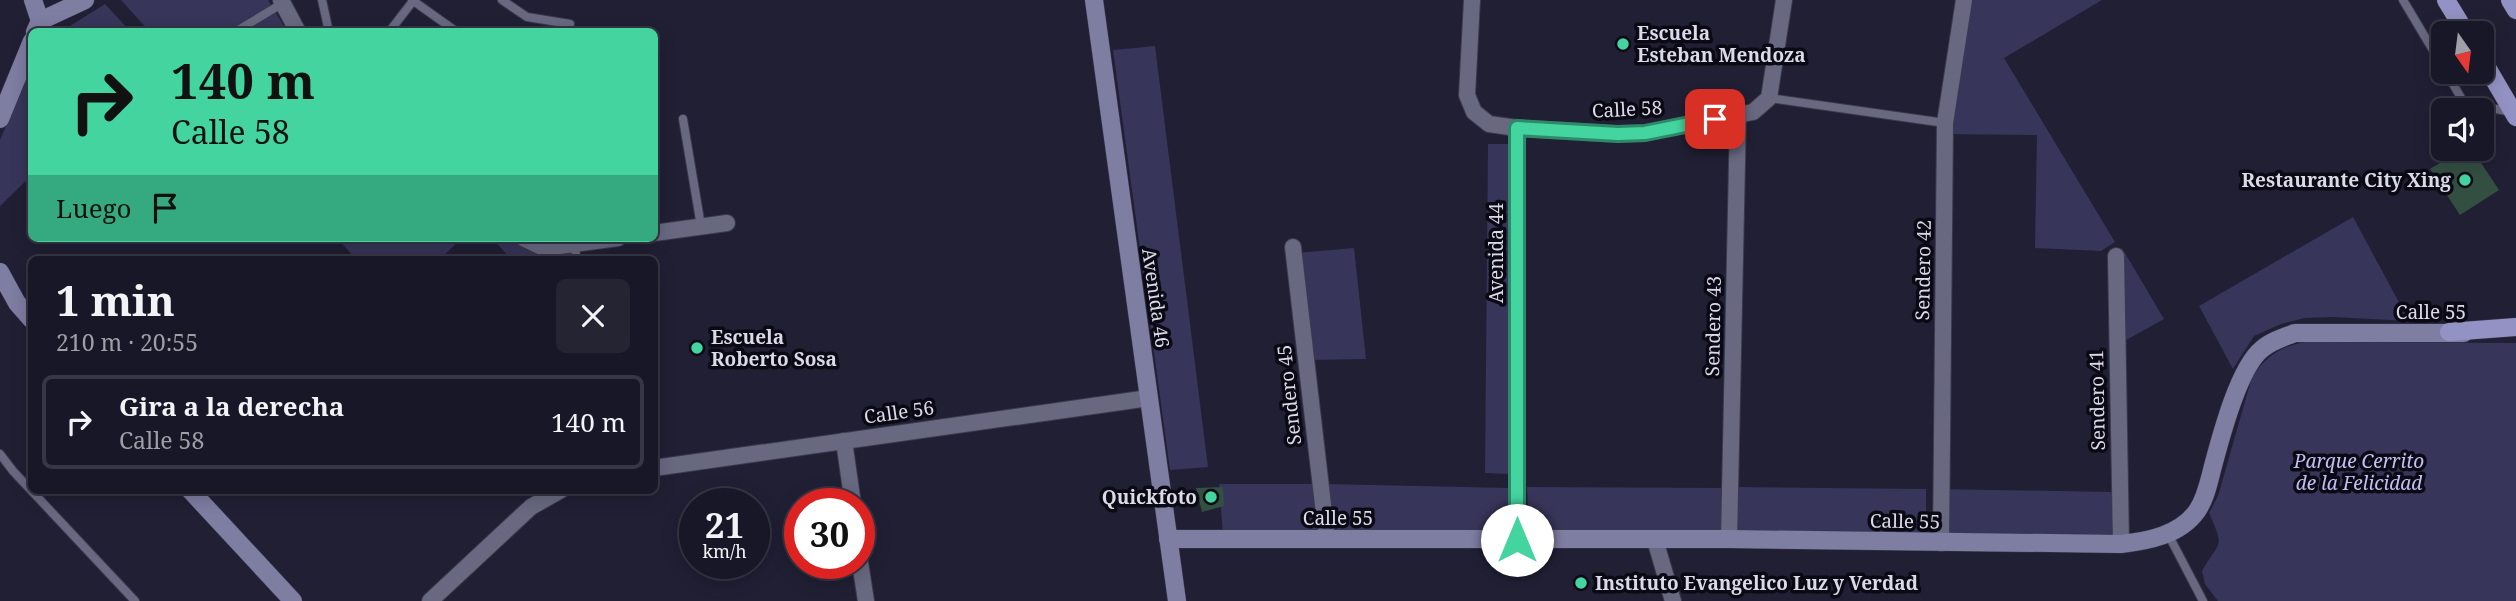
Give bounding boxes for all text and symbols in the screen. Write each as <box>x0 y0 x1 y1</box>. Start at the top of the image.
place label: Escuela Esteban Mendoza <box>1637 20 1806 68</box>
north arrow <box>2431 21 2494 84</box>
map controls <box>2431 21 2494 161</box>
marker: Escuela Esteban Mendoza <box>1615 36 1631 52</box>
text: 140 m <box>171 47 315 113</box>
icon: right <box>56 56 147 147</box>
pin <box>1685 89 1745 149</box>
street label: Calle 58 <box>1591 94 1663 124</box>
button: sound <box>2431 98 2494 161</box>
icon: arrive <box>1696 100 1734 138</box>
text: Calle 58 <box>171 110 290 153</box>
place label: Restaurante City Xing <box>2242 167 2451 193</box>
marker: Restaurante City Xing <box>2457 172 2473 188</box>
icon: arrive <box>146 189 184 227</box>
text: Luego <box>56 190 132 226</box>
street label: Avenida 44 <box>1483 202 1509 303</box>
street label: Sendero 42 <box>1909 219 1937 321</box>
street label: Avenida 46 <box>1136 247 1176 349</box>
text: 1 min <box>56 271 175 328</box>
street label: Sendero 43 <box>1699 275 1727 377</box>
button: close <box>556 279 630 353</box>
street label: Calle 55 <box>2396 299 2466 325</box>
place label: Escuela Roberto Sosa <box>711 324 837 372</box>
text: 210 m · 20:55 <box>56 326 198 358</box>
marker: Escuela Roberto Sosa <box>689 340 705 356</box>
street label: Sendero 45 <box>1271 344 1307 446</box>
street label: Sendero 41 <box>2083 349 2111 451</box>
text: Gira a la derecha <box>119 388 344 424</box>
street label: Calle 56 <box>862 394 936 430</box>
icon: right <box>60 403 98 441</box>
text: 140 m <box>551 404 626 440</box>
text: Calle 58 <box>119 424 204 456</box>
park label: Parque Cerrito de la Felicidad <box>2293 448 2424 496</box>
place label: Quickfoto <box>1102 484 1197 510</box>
speed limit sign: 30 <box>784 488 875 579</box>
marker: Quickfoto <box>1203 489 1219 505</box>
text: 21 <box>705 501 744 548</box>
position arrow <box>1480 503 1554 577</box>
street label: Calle 55 <box>1303 505 1373 531</box>
street label: Calle 55 <box>1870 507 1940 535</box>
text: km/h <box>702 539 747 563</box>
place label: Instituto Evangelico Luz y Verdad <box>1595 570 1919 596</box>
marker: Instituto Evangelico Luz y Verdad <box>1573 575 1589 591</box>

